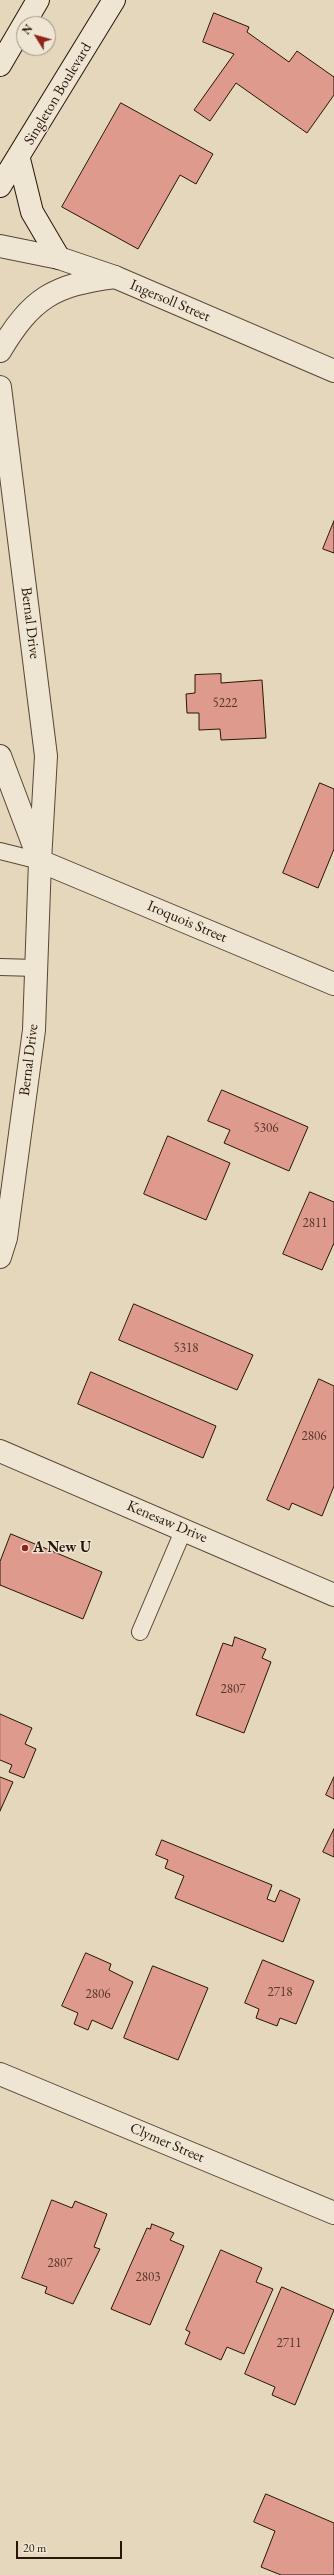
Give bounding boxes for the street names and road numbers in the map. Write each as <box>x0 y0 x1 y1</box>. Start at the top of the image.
street label: Singleton Boulevard <box>20 40 96 148</box>
street label: Ingersoll Street <box>127 276 213 326</box>
street label: Bernal Drive <box>17 586 43 660</box>
street label: Iroquois Street <box>144 897 230 947</box>
street label: Bernal Drive <box>16 1023 42 1097</box>
street label: Kenesaw Drive <box>124 1497 210 1547</box>
street label: Clymer Street <box>127 2119 207 2167</box>

